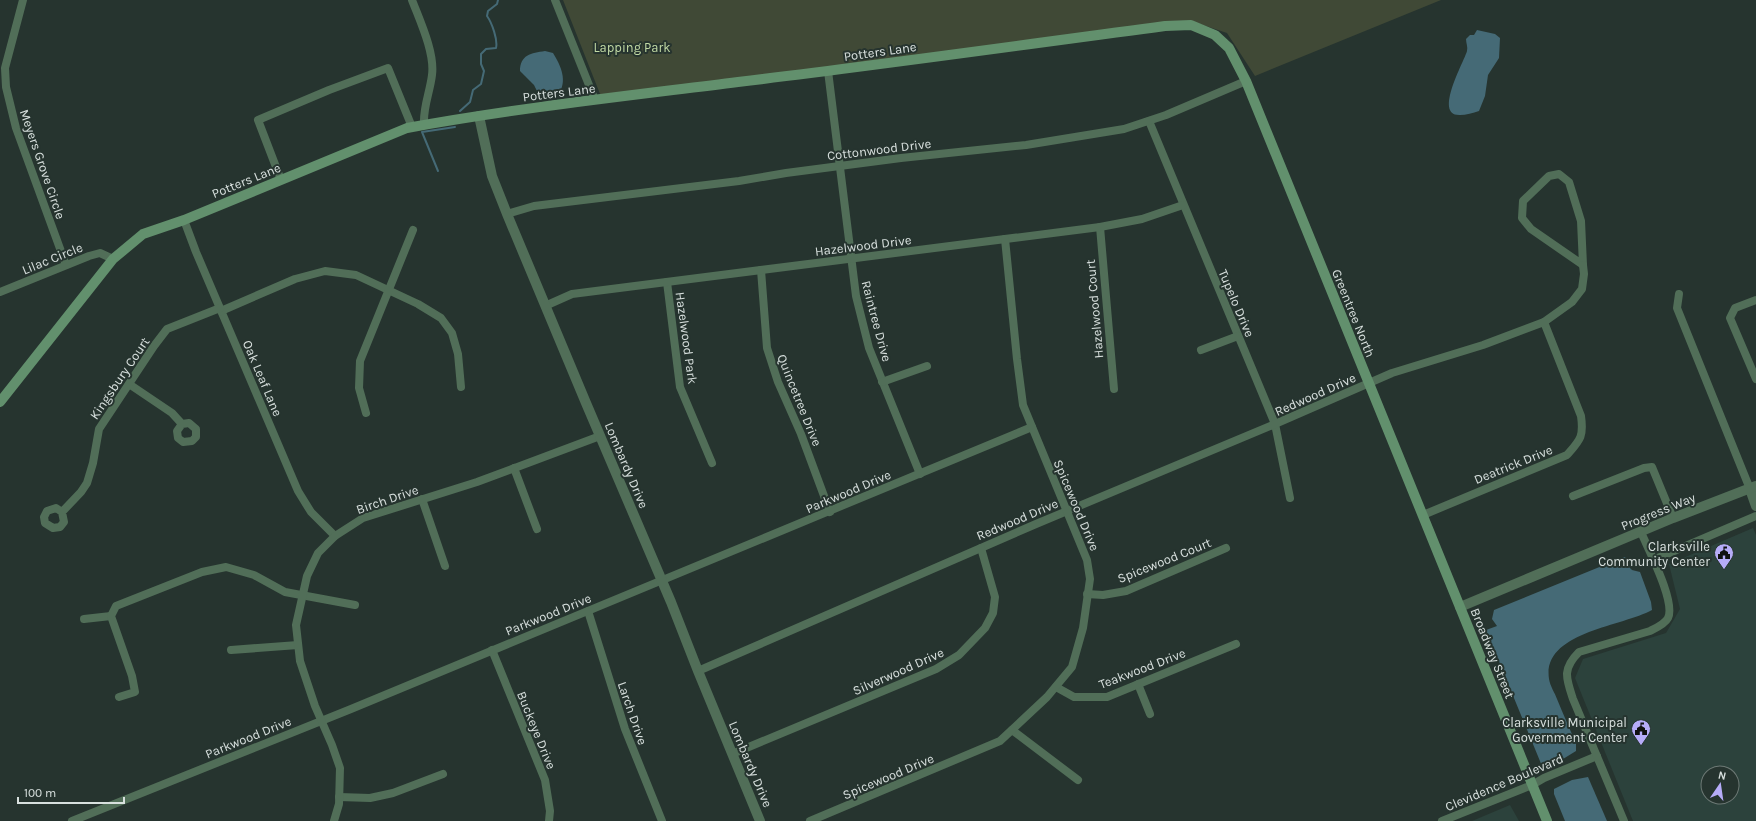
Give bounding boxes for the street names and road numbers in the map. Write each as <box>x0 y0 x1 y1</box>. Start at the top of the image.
street label: Potters Lane <box>843 39 918 64</box>
street label: Potters Lane <box>522 81 597 104</box>
street label: Meyers Grove Circle <box>17 107 68 221</box>
street label: Cottonwood Drive <box>826 136 932 163</box>
street label: Potters Lane <box>209 160 283 201</box>
street label: Hazelwood Drive <box>814 232 912 259</box>
street label: Lilac Circle <box>20 239 85 277</box>
street label: Hazelwood Court <box>1083 259 1106 359</box>
street label: Tupelo Drive <box>1216 267 1258 340</box>
street label: Greentree North <box>1329 267 1378 359</box>
street label: Raintree Drive <box>859 279 895 364</box>
street label: Hazelwood Park <box>673 291 700 385</box>
street label: Kingsbury Court <box>86 334 152 422</box>
street label: Oak Leaf Lane <box>240 338 285 419</box>
street label: Quincetree Drive <box>774 352 825 449</box>
street label: Redwood Drive <box>1272 370 1358 419</box>
street label: Lombardy Drive <box>602 420 652 511</box>
street label: Deatrick Drive <box>1472 442 1555 487</box>
street label: Spicewood Drive <box>1051 457 1103 553</box>
street label: Parkwood Drive <box>803 467 893 516</box>
street label: Birch Drive <box>354 482 420 517</box>
street label: Progress Way <box>1619 490 1698 533</box>
street label: Redwood Drive <box>974 495 1061 543</box>
street label: Spicewood Court <box>1115 535 1213 586</box>
street label: Parkwood Drive <box>503 590 594 638</box>
street label: Broadway Street <box>1468 606 1518 701</box>
street label: Silverwood Drive <box>850 645 946 698</box>
street label: Teakwood Drive <box>1097 645 1188 692</box>
street label: Larch Drive <box>615 680 650 747</box>
street label: Buckeye Drive <box>514 689 559 772</box>
street label: Parkwood Drive <box>203 713 294 761</box>
street label: Lombardy Drive <box>726 719 776 810</box>
street label: Spicewood Drive <box>840 750 936 802</box>
street label: Clevidence Boulevard <box>1443 751 1566 814</box>

